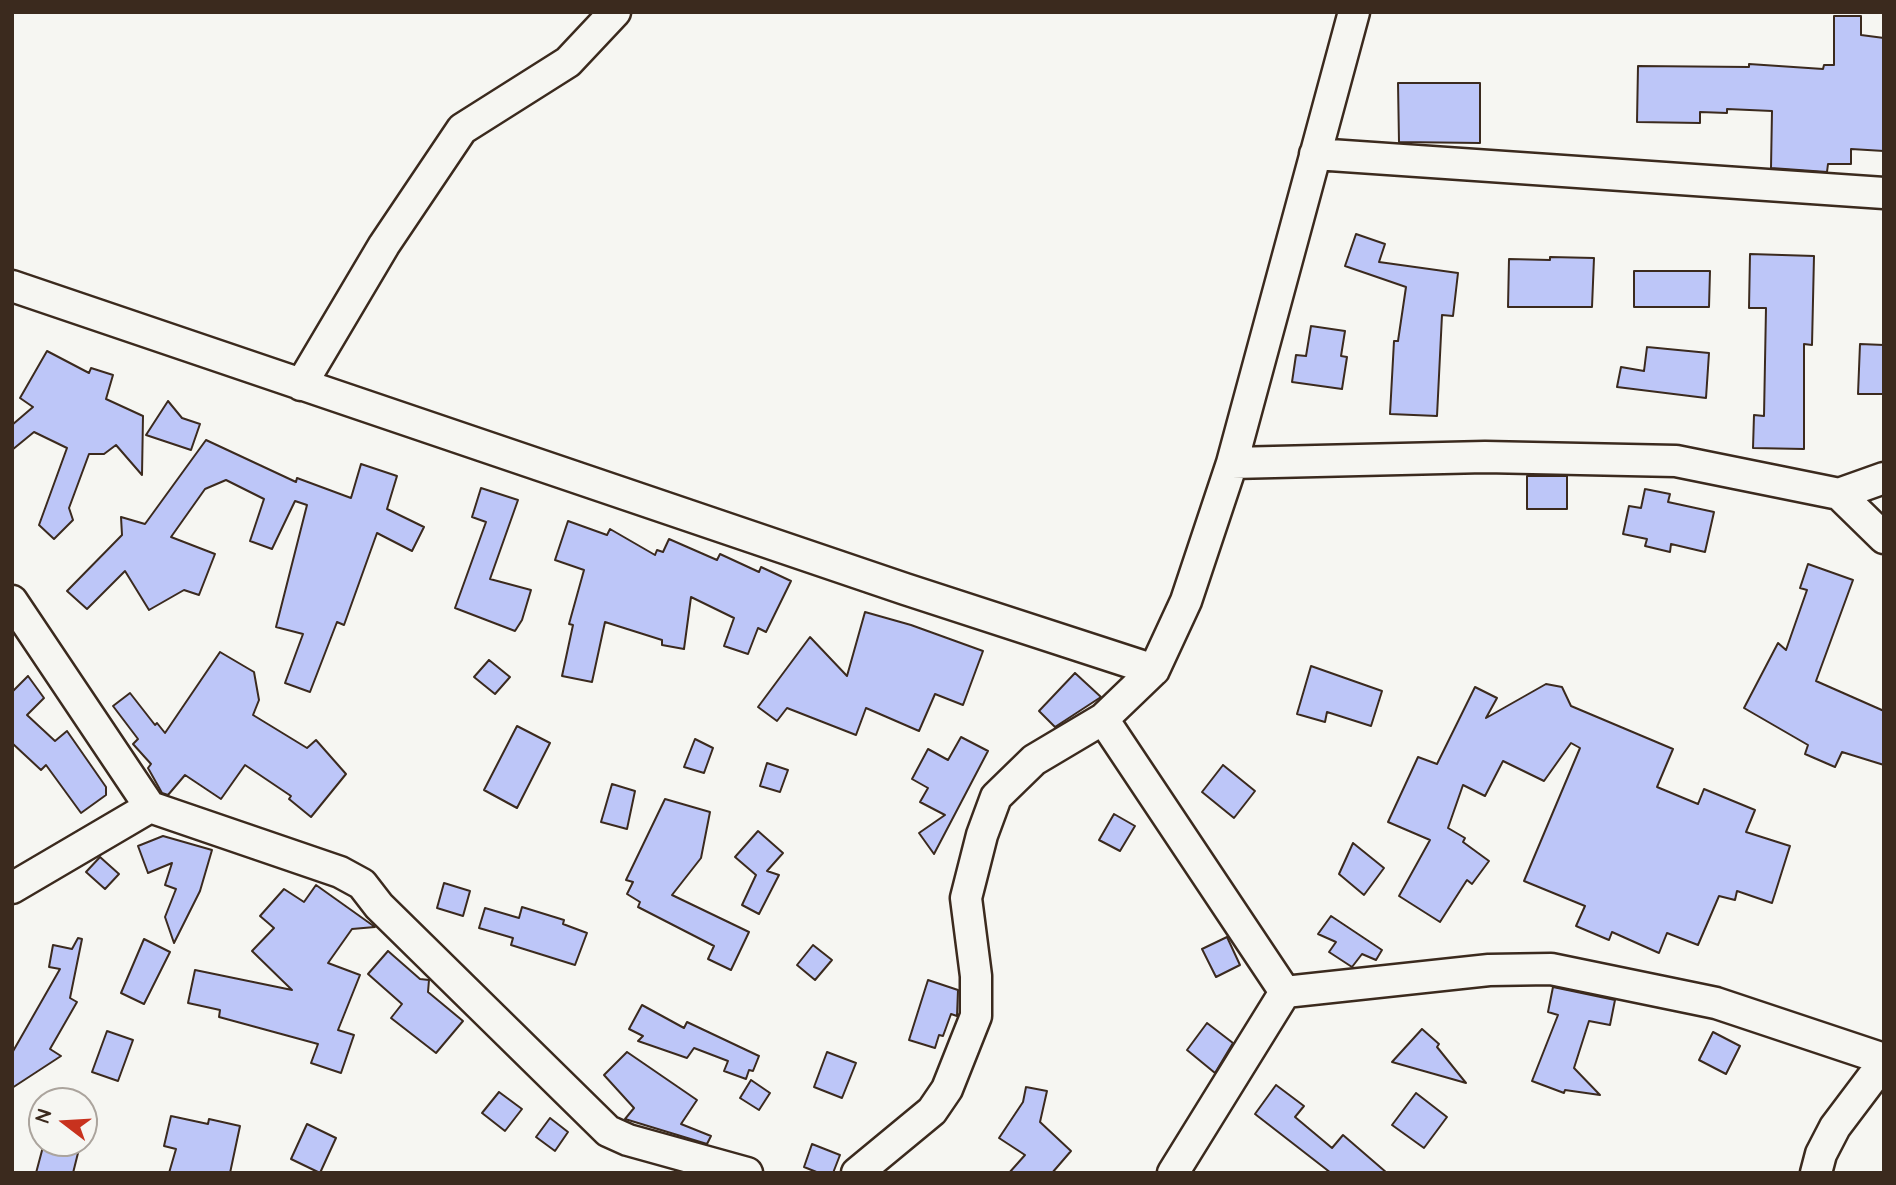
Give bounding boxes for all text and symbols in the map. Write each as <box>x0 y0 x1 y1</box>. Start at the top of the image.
north arrow <box>28 1087 98 1157</box>
text: N <box>30 1107 59 1126</box>

